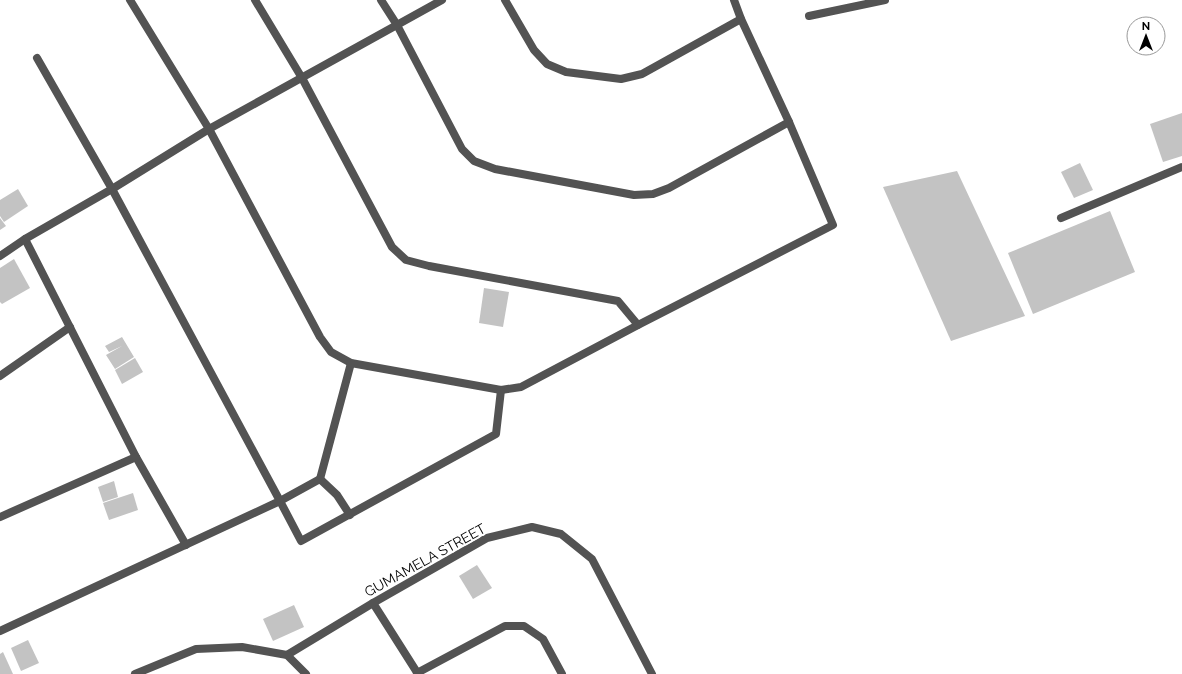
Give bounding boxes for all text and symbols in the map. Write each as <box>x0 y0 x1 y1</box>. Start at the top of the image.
north arrow <box>1126 16 1166 56</box>
text: N <box>1142 20 1150 33</box>
street label: GUMAMELA STREET <box>362 520 489 600</box>

